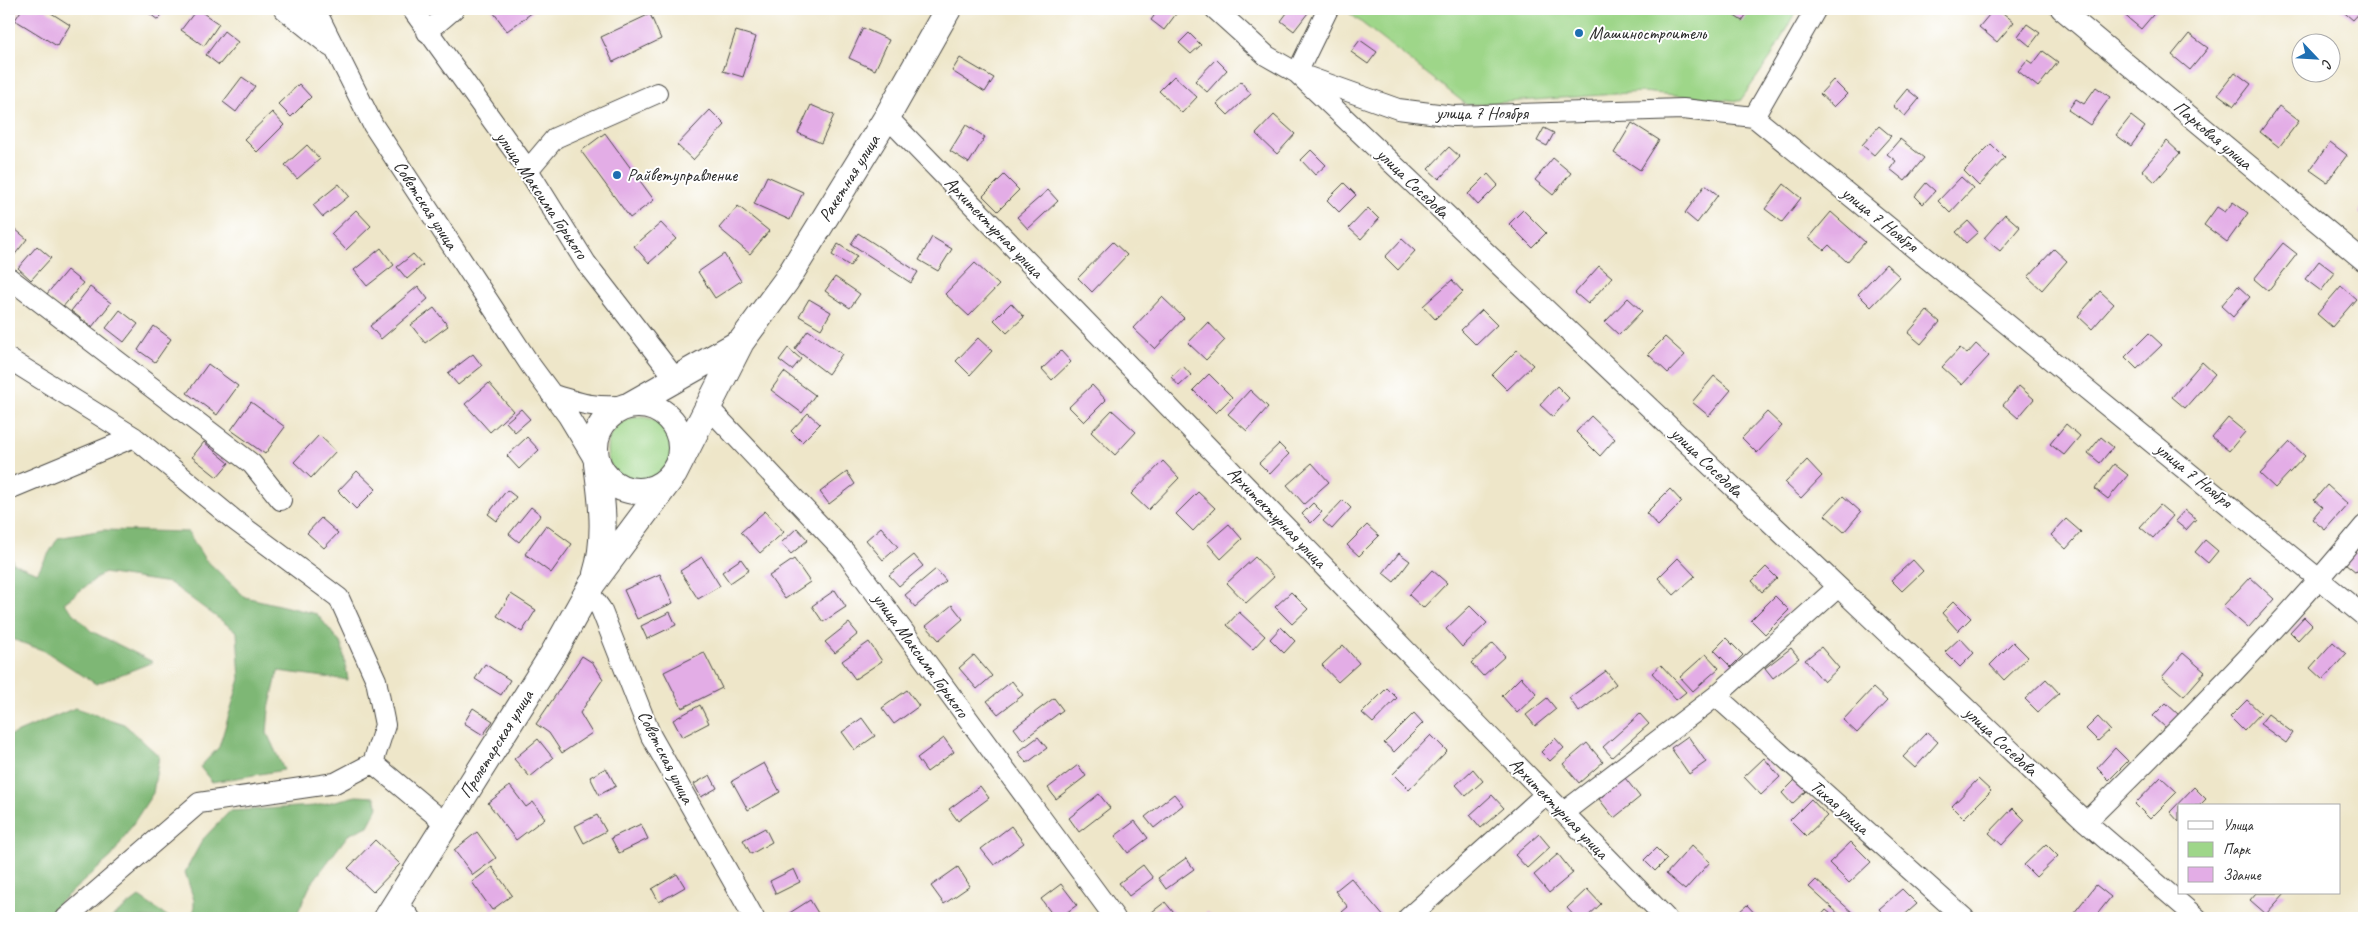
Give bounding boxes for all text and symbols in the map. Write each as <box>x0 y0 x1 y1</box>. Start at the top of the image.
place label: Машиностроитель <box>1589 22 1707 44</box>
marker: Машиностроитель <box>1573 27 1585 39</box>
north arrow <box>2290 32 2340 82</box>
text: С <box>2317 57 2336 72</box>
street label: Парковая улица <box>2169 96 2258 175</box>
street label: улица 7 Ноября <box>1435 102 1530 124</box>
street label: улица Максима Горького <box>491 126 594 264</box>
street label: Ракетная улица <box>814 130 885 226</box>
street label: улица Соседова <box>1372 142 1455 224</box>
street label: Советская улица <box>389 156 463 255</box>
place label: Райветуправление <box>627 164 738 186</box>
marker: Райветуправление <box>611 169 623 181</box>
street label: Архитектурная улица <box>940 172 1049 284</box>
street label: улица 7 Ноября <box>1837 181 1924 258</box>
street label: улица Соседова <box>1666 421 1749 503</box>
street label: улица 7 Ноября <box>2151 437 2238 514</box>
street label: Архитектурная улица <box>1223 462 1332 574</box>
street label: улица Максима Горького <box>868 587 975 723</box>
street label: Пролетарская улица <box>454 684 539 802</box>
street label: улица Соседова <box>1959 701 2043 781</box>
street label: Советская улица <box>633 707 699 808</box>
street label: Архитектурная улица <box>1505 753 1614 865</box>
street label: Тихая улица <box>1806 775 1875 840</box>
legend <box>2178 804 2340 894</box>
text: Улица <box>2223 816 2254 835</box>
text: Парк <box>2223 840 2251 859</box>
text: Здание <box>2223 866 2262 885</box>

